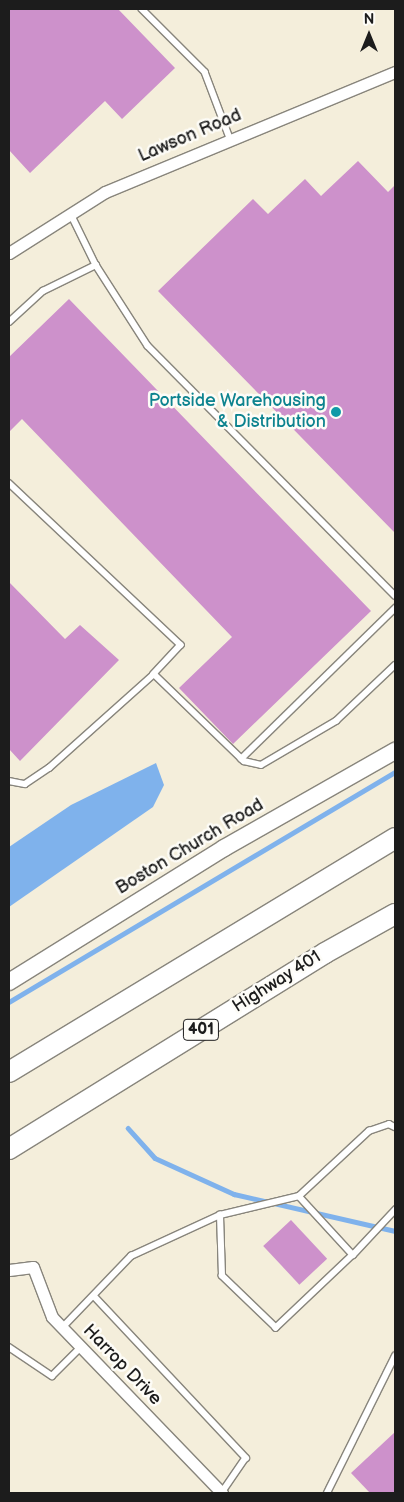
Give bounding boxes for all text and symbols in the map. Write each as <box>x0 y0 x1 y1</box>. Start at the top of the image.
north arrow <box>344 10 394 60</box>
text: N <box>364 11 374 28</box>
street label: Lawson Road <box>135 105 245 167</box>
place label: Portside Warehousing & Distribution <box>148 391 326 434</box>
marker: Portside Warehousing & Distribution <box>330 406 342 418</box>
street label: Boston Church Road <box>112 794 268 900</box>
street label: Highway 401 <box>228 946 326 1018</box>
road number: 401 <box>182 1016 220 1044</box>
street label: Harrop Drive <box>78 1320 166 1410</box>

